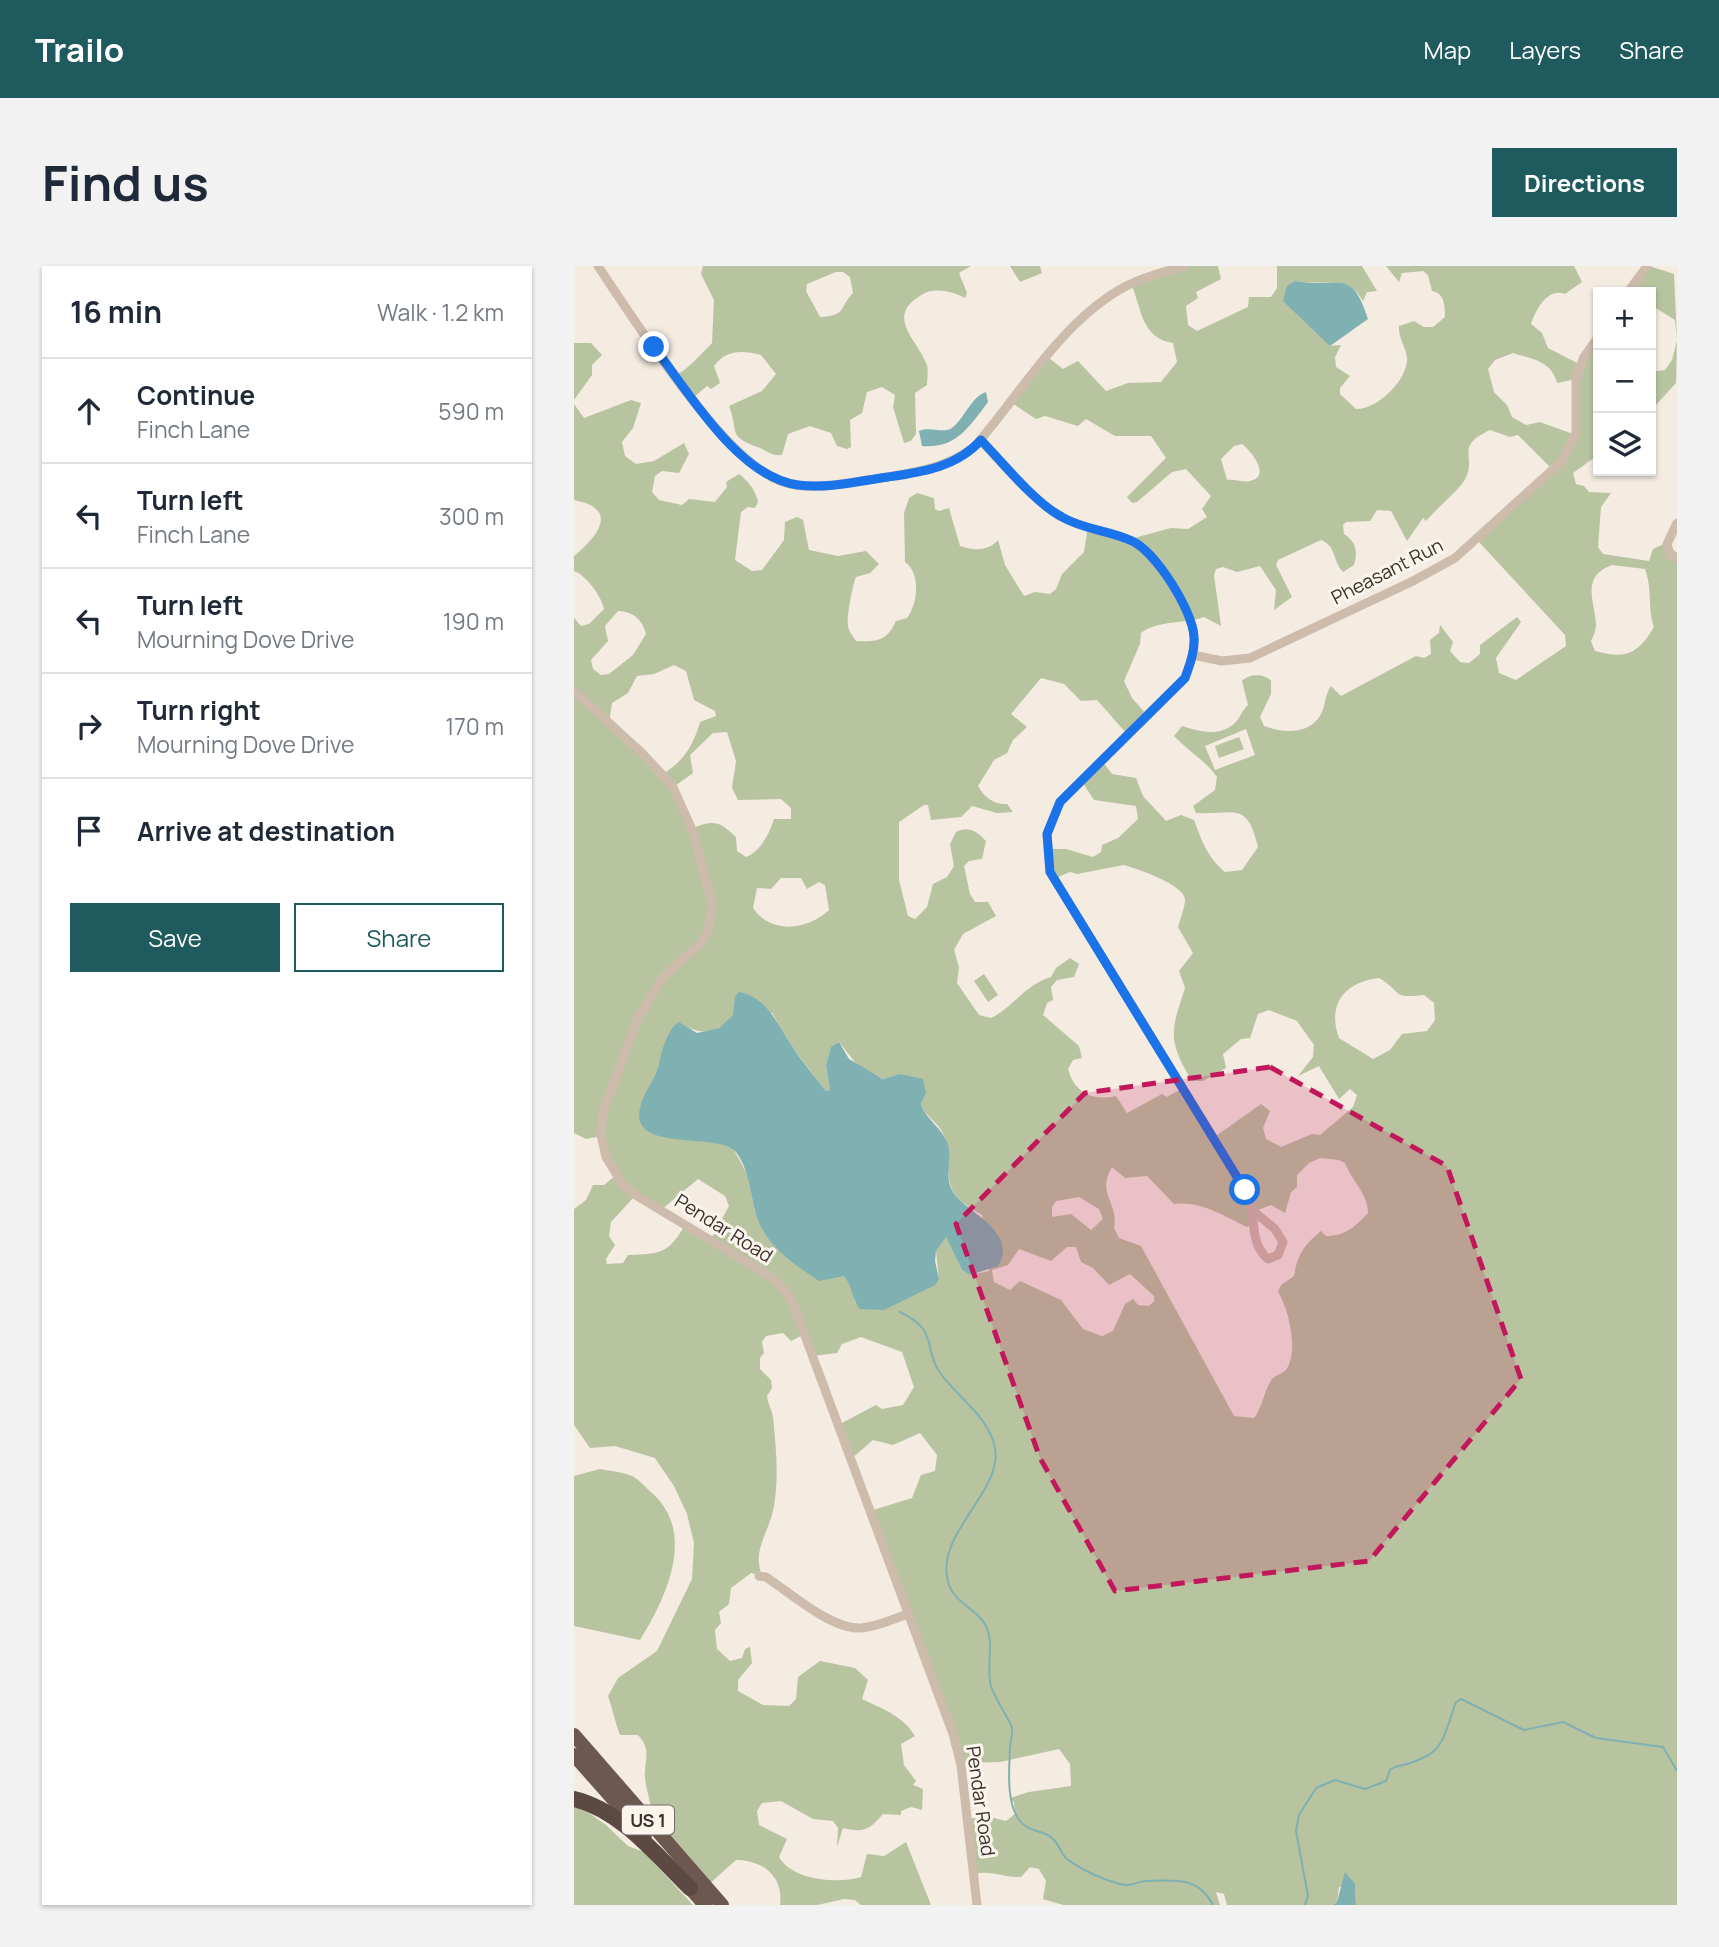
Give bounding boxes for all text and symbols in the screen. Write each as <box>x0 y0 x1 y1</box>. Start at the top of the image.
text: Trailo <box>35 27 124 72</box>
text: Map <box>1424 33 1471 66</box>
text: Layers <box>1509 33 1581 66</box>
text: Share <box>1619 33 1684 66</box>
button: Directions <box>1492 148 1677 217</box>
text: Find us <box>42 149 209 216</box>
map controls <box>1593 287 1656 476</box>
button: + <box>1593 287 1656 350</box>
text: 16 min <box>70 291 162 332</box>
text: Walk · 1.2 km <box>377 296 504 328</box>
route end <box>638 331 669 362</box>
button: − <box>1593 350 1656 413</box>
text: Continue <box>137 377 255 413</box>
icon: ahead <box>70 392 108 430</box>
text: 590 m <box>438 395 504 427</box>
text: Finch Lane <box>137 413 250 445</box>
button: layers <box>1593 413 1656 476</box>
text: Turn left <box>137 482 244 518</box>
icon: left <box>70 497 108 535</box>
text: 300 m <box>439 500 504 532</box>
text: Finch Lane <box>137 518 250 550</box>
street label: Pheasant Run <box>1327 532 1447 610</box>
text: Turn left <box>137 587 244 623</box>
icon: left <box>70 602 108 640</box>
text: 190 m <box>443 605 504 637</box>
text: Mourning Dove Drive <box>137 623 354 655</box>
text: Turn right <box>137 692 261 728</box>
icon: right <box>70 707 108 745</box>
text: 170 m <box>445 710 504 742</box>
text: Mourning Dove Drive <box>137 728 354 760</box>
icon: arrive <box>70 812 108 850</box>
text: Arrive at destination <box>137 813 395 849</box>
button: Save <box>70 903 280 972</box>
button: Share <box>294 903 504 972</box>
route start <box>1229 1174 1260 1205</box>
street label: Pendar Road <box>670 1188 778 1268</box>
street label: Pendar Road <box>960 1744 1002 1858</box>
road number: US 1 <box>622 1806 674 1834</box>

